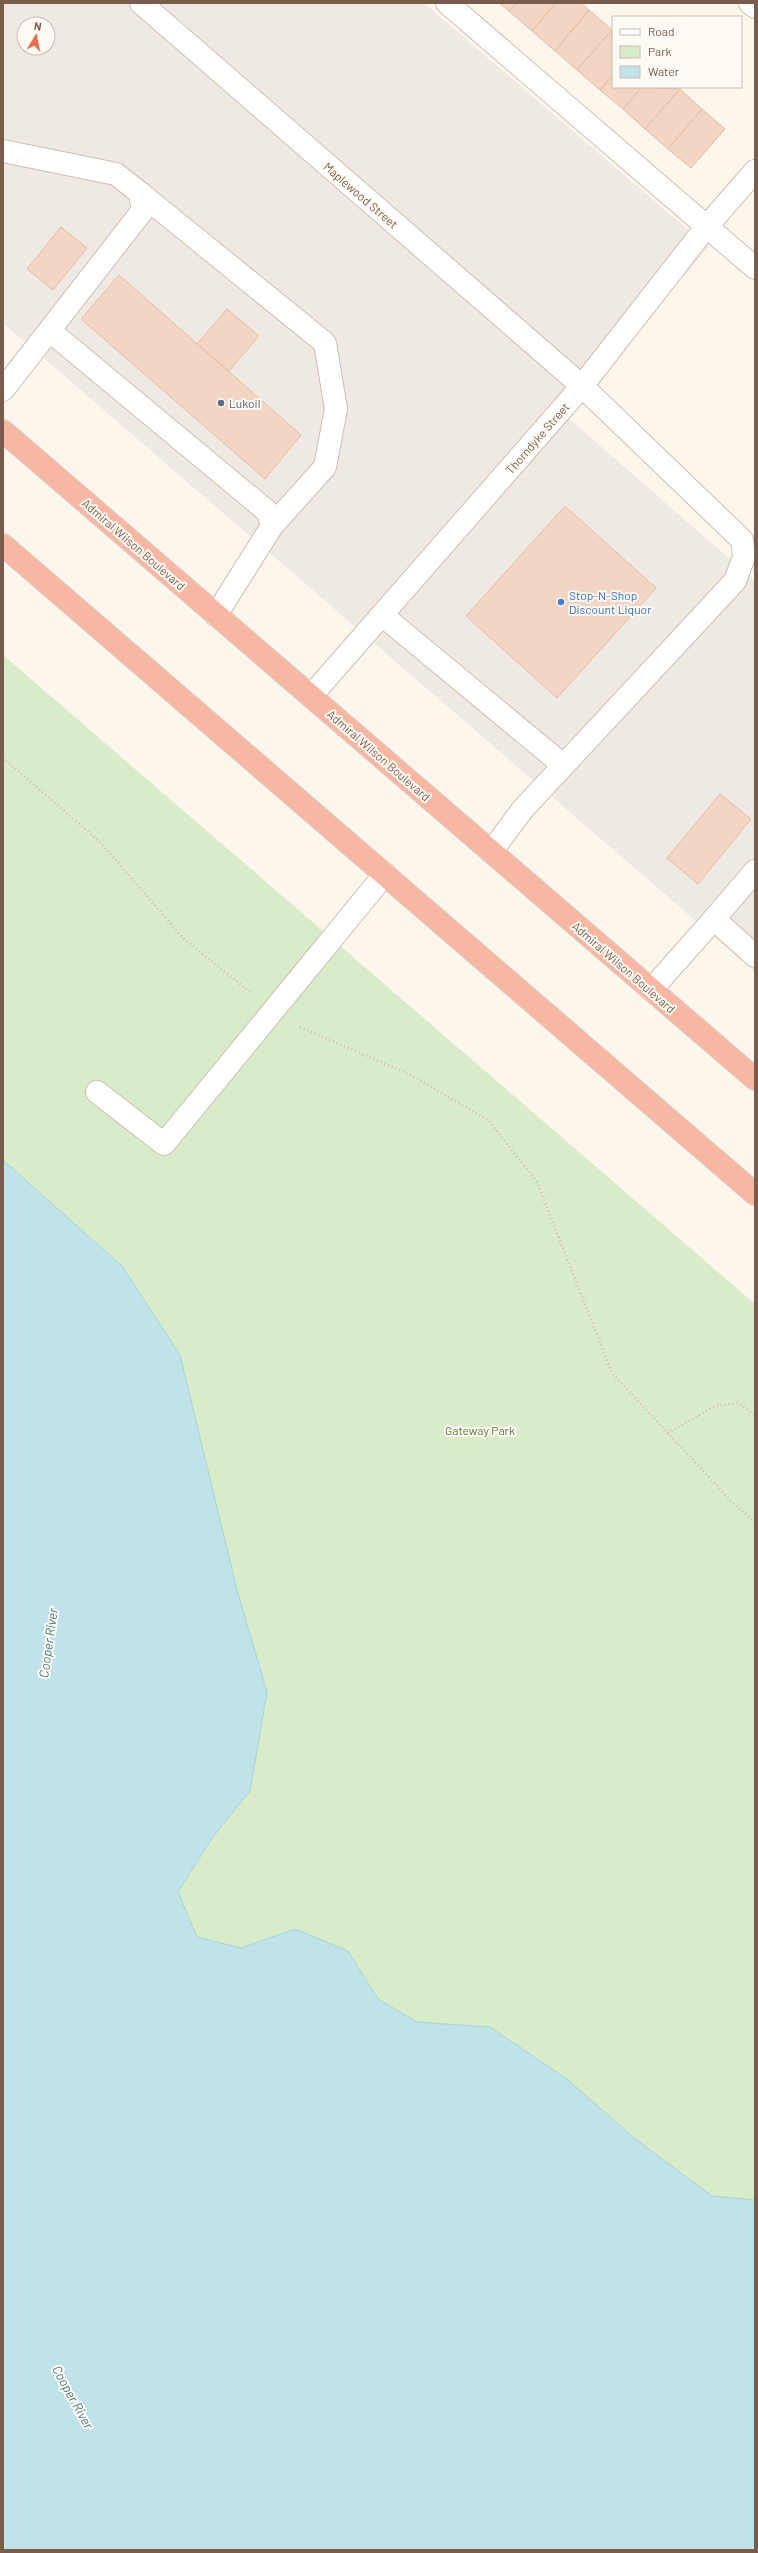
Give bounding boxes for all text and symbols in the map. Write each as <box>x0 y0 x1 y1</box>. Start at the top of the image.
north arrow <box>16 16 56 56</box>
legend <box>612 16 742 88</box>
text: N <box>33 19 43 33</box>
text: Road <box>648 24 675 38</box>
text: Park <box>648 44 672 58</box>
text: Water <box>648 64 680 78</box>
street label: Maplewood Street <box>321 159 401 231</box>
place label: Lukoil <box>229 396 260 410</box>
marker: Lukoil <box>216 398 226 408</box>
street label: Thorndyke Street <box>502 399 572 477</box>
street label: Admiral Wilson Boulevard <box>80 495 188 593</box>
place label: Stop-N-Shop Discount Liquor <box>569 588 652 616</box>
marker: Stop-N-Shop Discount Liquor <box>556 597 566 607</box>
street label: Admiral Wilson Boulevard <box>325 706 433 804</box>
street label: Admiral Wilson Boulevard <box>570 918 678 1016</box>
park label: Gateway Park <box>445 1423 515 1437</box>
water label: Cooper River <box>35 1607 61 1679</box>
water label: Cooper River <box>49 2362 97 2432</box>

